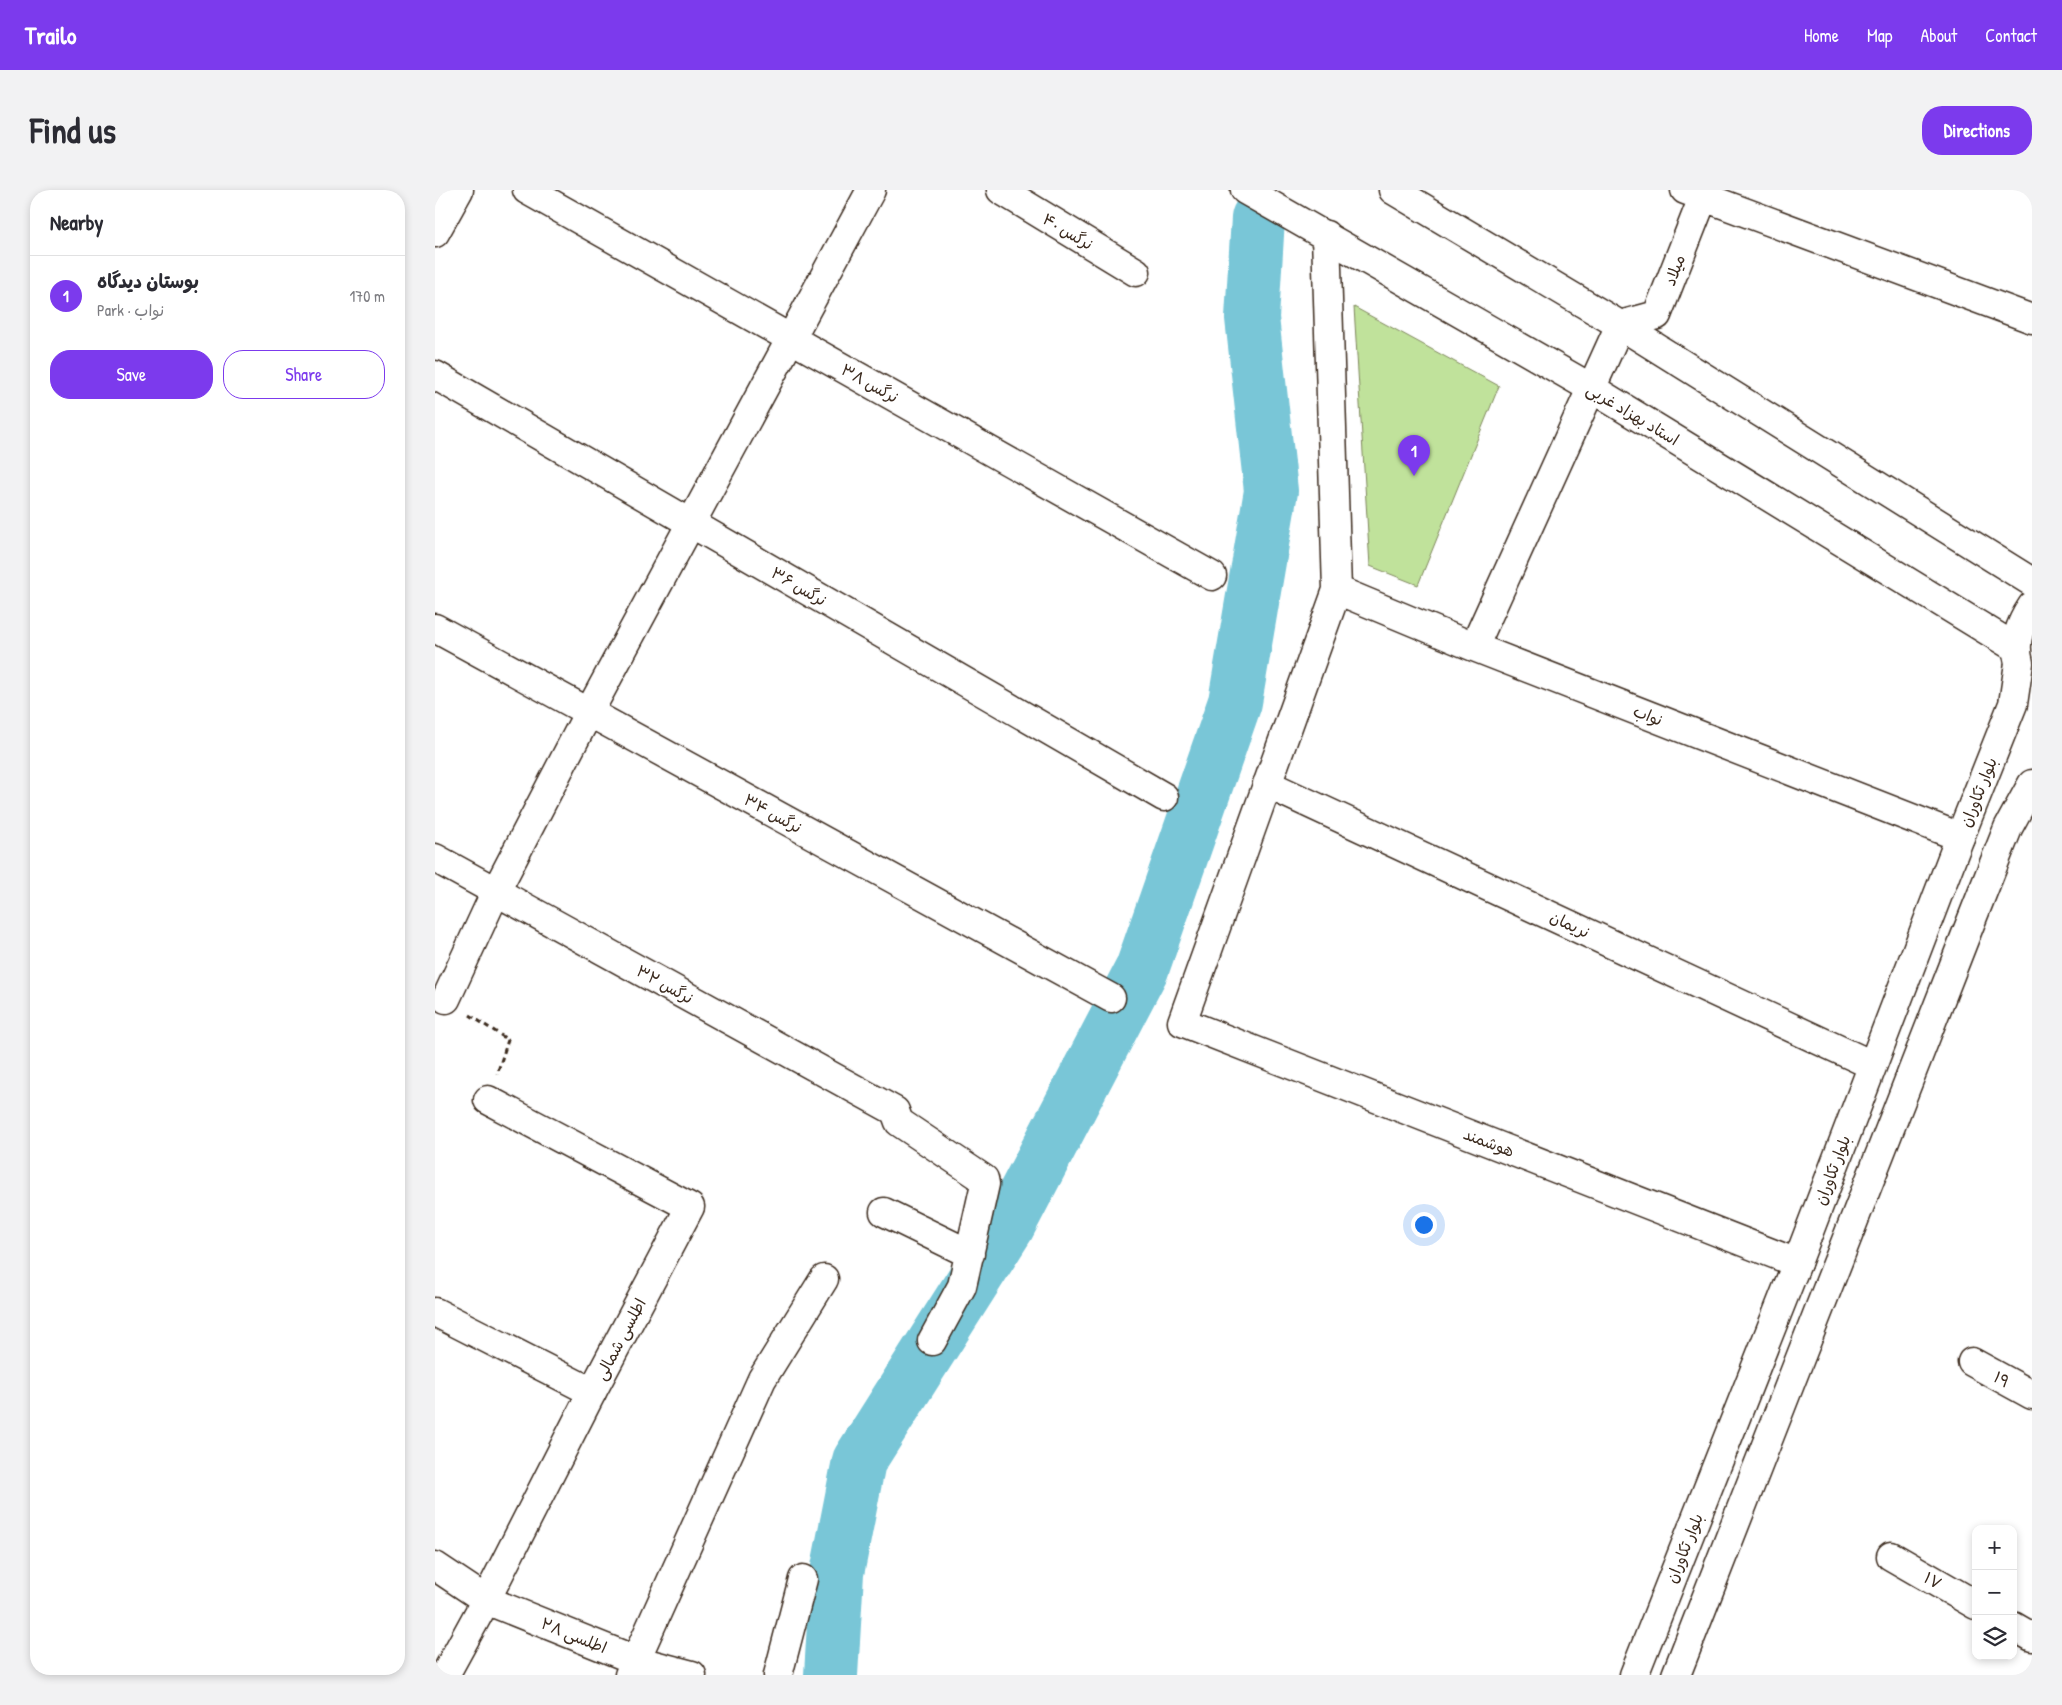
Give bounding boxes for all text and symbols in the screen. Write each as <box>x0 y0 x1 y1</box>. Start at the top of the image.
text: Trailo <box>25 19 76 51</box>
text: Home <box>1804 23 1839 48</box>
text: Map <box>1867 23 1892 48</box>
text: About <box>1920 23 1957 48</box>
text: Contact <box>1985 23 2037 48</box>
button: Directions <box>1922 106 2032 155</box>
text: Find us <box>30 107 116 154</box>
street label: نرگس ۴۰ <box>1039 207 1097 255</box>
text: Nearby <box>50 208 103 237</box>
street label: میلاد <box>1658 251 1690 289</box>
text: بوستان دیدگاه <box>97 268 199 294</box>
text: 1 <box>63 285 69 307</box>
text: 170 m <box>350 285 385 307</box>
text: Park · نواب <box>97 299 164 321</box>
button: Save <box>50 350 213 399</box>
button: Share <box>223 350 385 399</box>
street label: نرگس ۳۸ <box>837 358 903 408</box>
street label: استاد بهزاد غربی <box>1583 378 1683 450</box>
pin: 1 <box>1398 435 1430 476</box>
street label: نرگس ۳۶ <box>767 561 831 611</box>
street label: نواب <box>1630 699 1666 731</box>
street label: بلوار تکاوران <box>1954 754 2002 830</box>
street label: نرگس ۳۴ <box>740 788 806 838</box>
street label: نریمان <box>1547 905 1593 943</box>
street label: نرگس ۳۲ <box>633 959 697 1009</box>
street label: هوشمند <box>1460 1122 1518 1162</box>
street label: بلوار تکاوران <box>1809 1132 1855 1208</box>
your location <box>1411 1212 1437 1238</box>
street label: اطلسی شمالی <box>589 1294 651 1384</box>
street label: ۱۹ <box>1990 1366 2014 1392</box>
street label: بلوار تکاوران <box>1660 1510 1708 1586</box>
map controls <box>1972 1525 2017 1660</box>
button: + <box>1972 1525 2017 1570</box>
street label: ۱۷ <box>1920 1566 1946 1594</box>
button: − <box>1972 1570 2017 1615</box>
street label: اطلسی ۲۸ <box>538 1612 610 1658</box>
button: layers <box>1972 1615 2017 1660</box>

